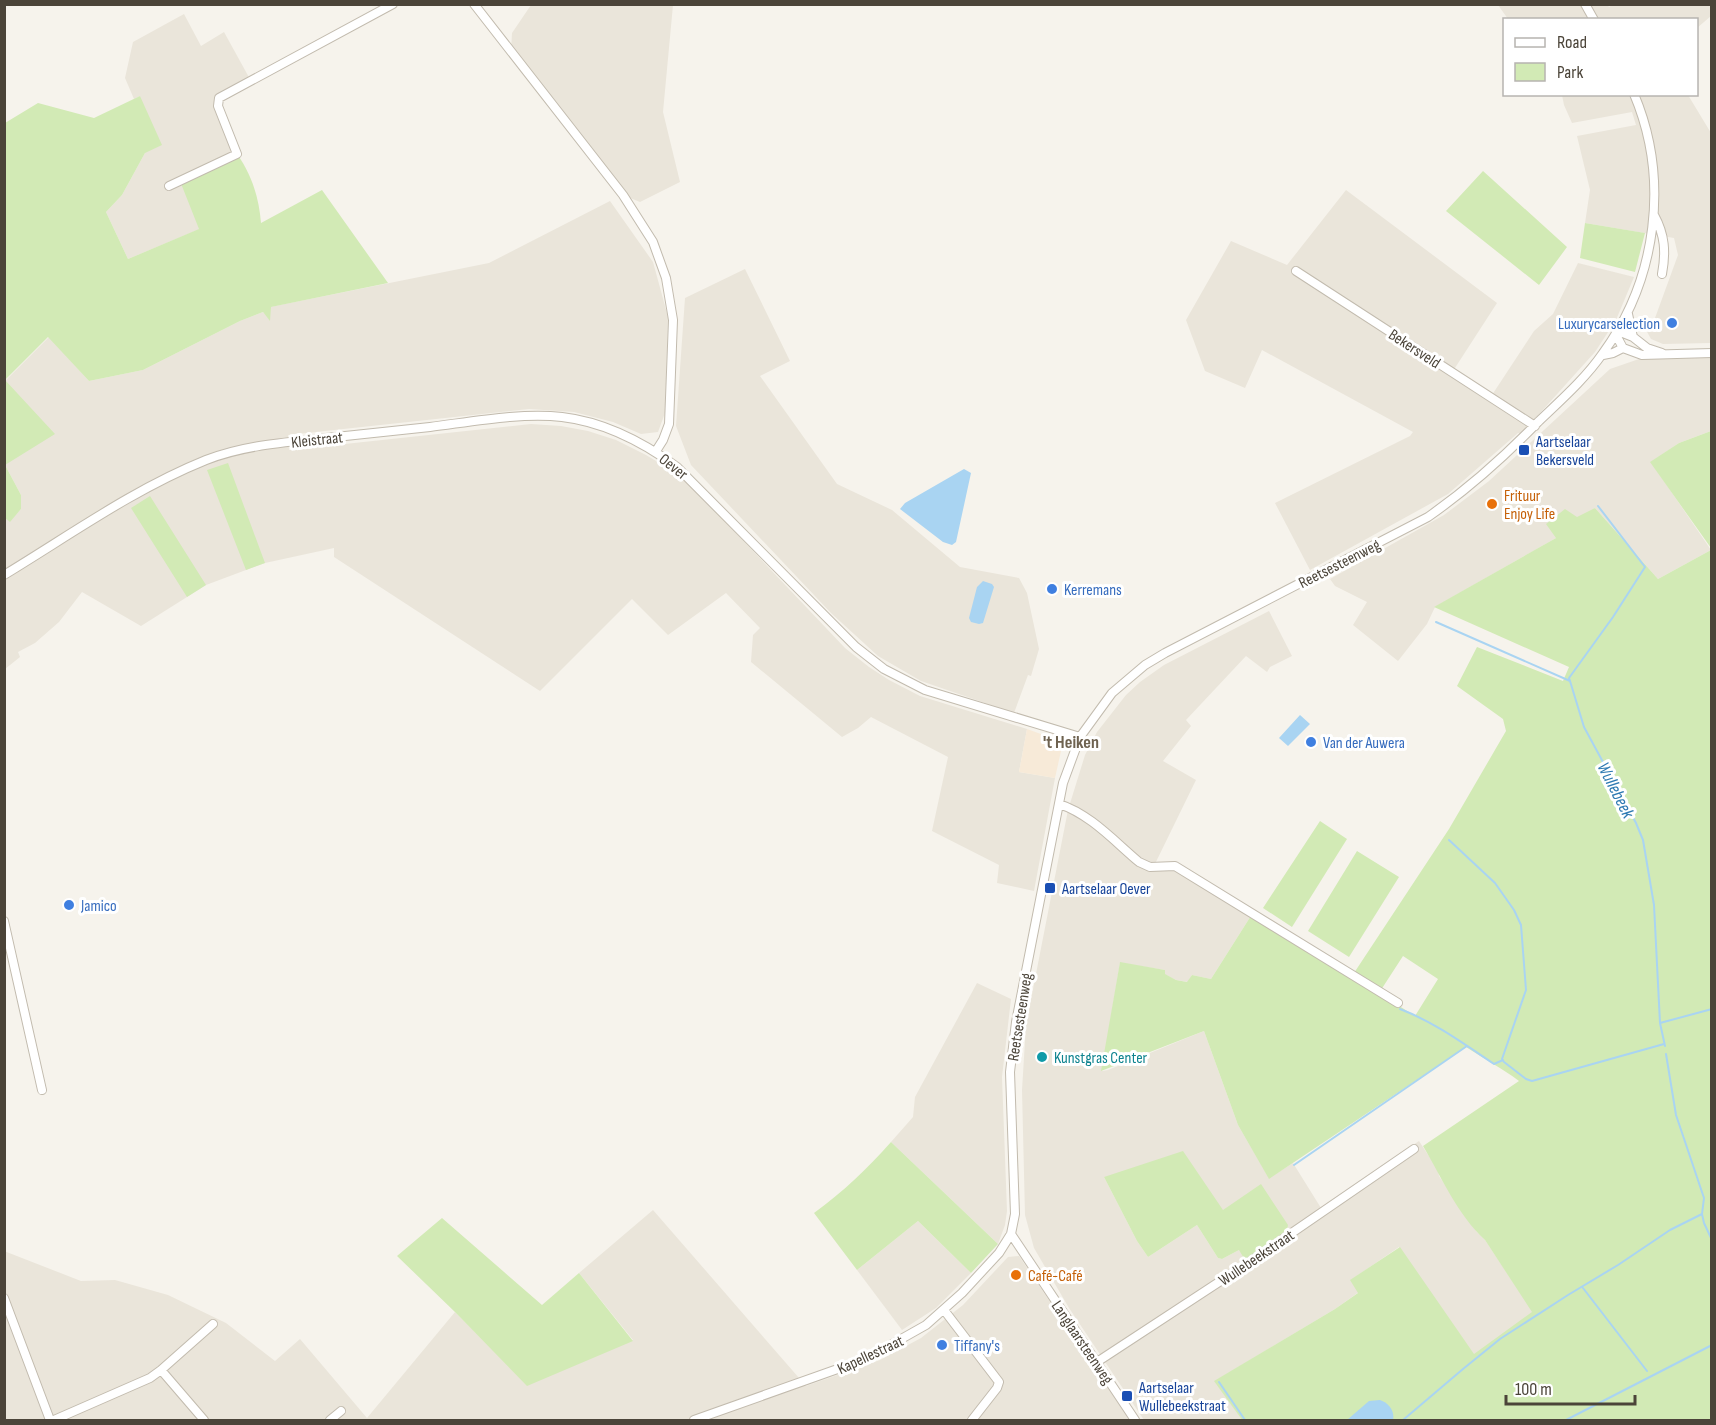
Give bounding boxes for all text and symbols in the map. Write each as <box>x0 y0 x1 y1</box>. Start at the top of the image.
legend <box>1503 18 1698 96</box>
text: Road <box>1557 32 1587 53</box>
text: Park <box>1557 62 1583 83</box>
place label: Luxurycarselection <box>1558 315 1660 334</box>
marker: Luxurycarselection <box>1665 316 1679 330</box>
street label: Bekersveld <box>1385 325 1444 373</box>
street label: Kleistraat <box>290 428 344 453</box>
place label: Aartselaar Bekersveld <box>1535 433 1594 470</box>
marker: Aartselaar Bekersveld <box>1517 443 1531 457</box>
street label: Oever <box>655 450 692 485</box>
place label: Frituur Enjoy Life <box>1504 487 1555 524</box>
marker: Frituur Enjoy Life <box>1485 497 1499 511</box>
street label: Reetsesteenweg <box>1296 536 1384 593</box>
place label: Kerremans <box>1064 581 1122 600</box>
marker: Kerremans <box>1045 582 1059 596</box>
district label: 't Heiken <box>1043 732 1099 753</box>
place label: Van der Auwera <box>1323 734 1405 753</box>
marker: Van der Auwera <box>1304 735 1318 749</box>
water label: Wullebeek <box>1593 759 1639 823</box>
place label: Aartselaar Oever <box>1061 880 1151 899</box>
marker: Aartselaar Oever <box>1043 881 1057 895</box>
place label: Jamico <box>80 897 117 916</box>
marker: Jamico <box>62 898 76 912</box>
street label: Reetsesteenweg <box>1004 972 1037 1063</box>
place label: Kunstgras Center <box>1054 1049 1148 1068</box>
marker: Kunstgras Center <box>1035 1050 1049 1064</box>
street label: Wullebeekstraat <box>1216 1226 1298 1290</box>
place label: Café-Café <box>1028 1267 1083 1286</box>
marker: Café-Café <box>1009 1268 1023 1282</box>
street label: Langlaarsteenweg <box>1047 1297 1117 1388</box>
street label: Kapellestraat <box>834 1332 907 1379</box>
place label: Tiffany's <box>954 1337 1000 1356</box>
marker: Tiffany's <box>935 1338 949 1352</box>
scale bar <box>1506 1368 1635 1406</box>
place label: Aartselaar Wullebeekstraat <box>1138 1379 1226 1416</box>
text: 100 m <box>1515 1379 1552 1400</box>
marker: Aartselaar Wullebeekstraat <box>1120 1389 1134 1403</box>

